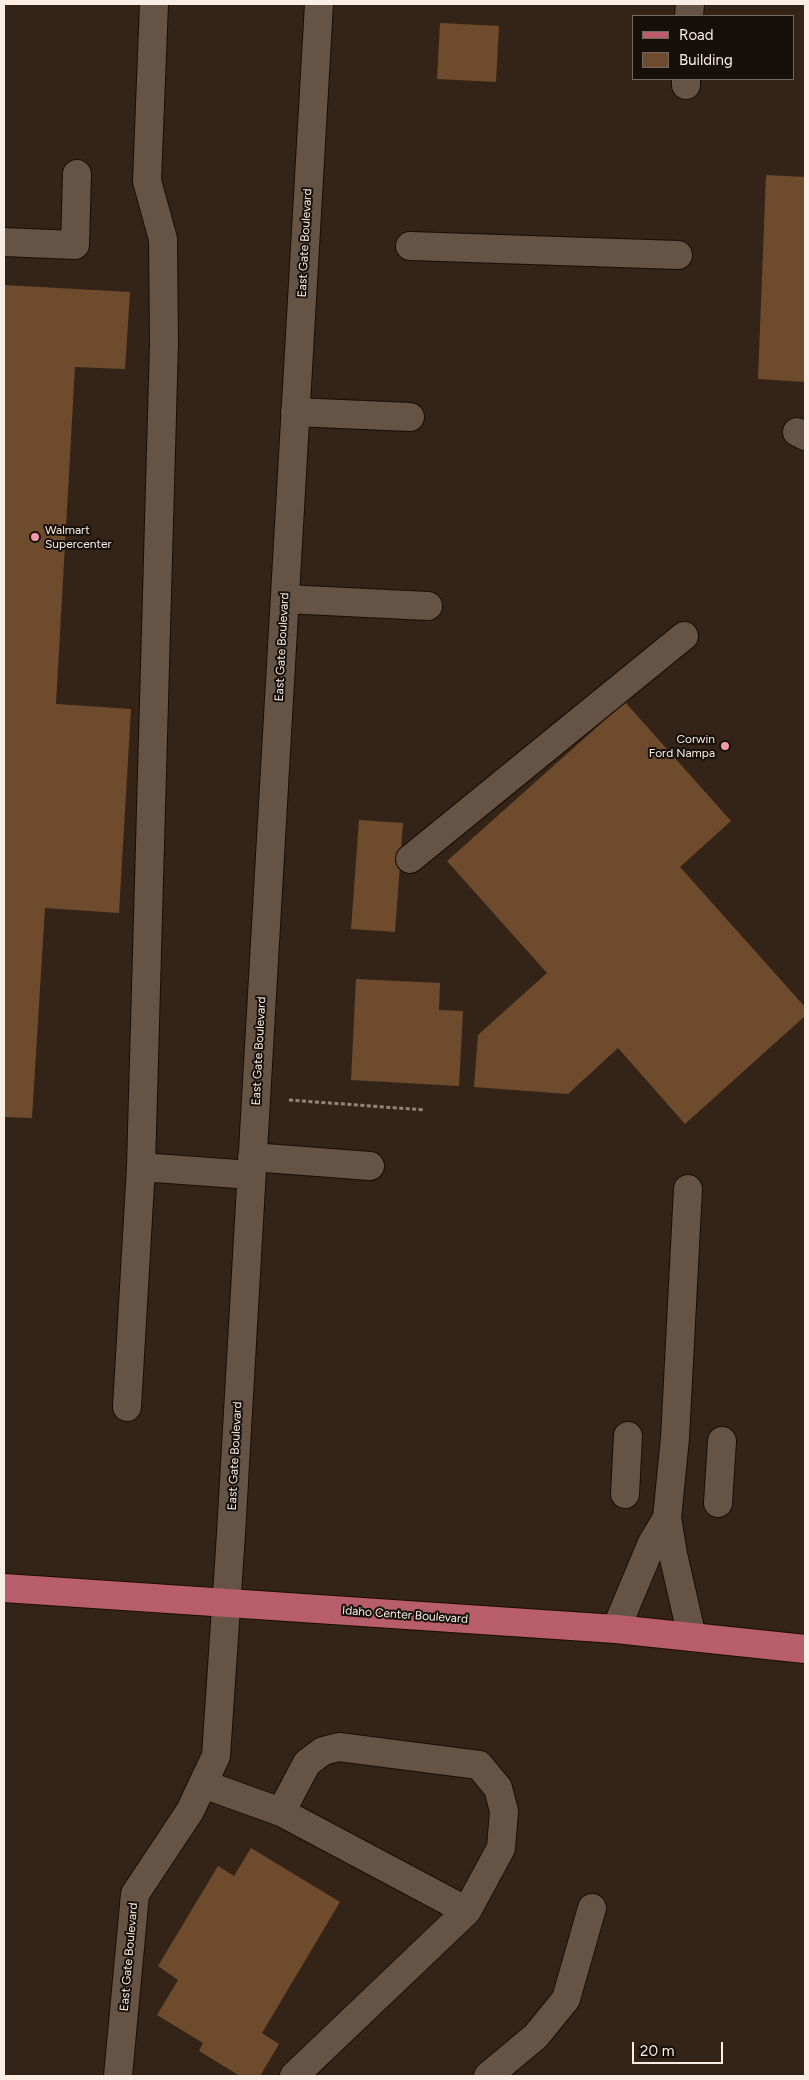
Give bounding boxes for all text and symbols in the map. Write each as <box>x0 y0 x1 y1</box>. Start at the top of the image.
legend <box>632 15 794 80</box>
text: Road <box>679 26 714 44</box>
text: Building <box>679 51 733 69</box>
street label: East Gate Boulevard <box>295 188 315 298</box>
place label: Walmart Supercenter <box>45 523 112 551</box>
marker: Walmart Supercenter <box>29 531 41 543</box>
street label: East Gate Boulevard <box>272 592 292 702</box>
place label: Corwin Ford Nampa <box>649 732 715 760</box>
marker: Corwin Ford Nampa <box>719 740 731 752</box>
street label: East Gate Boulevard <box>249 996 269 1106</box>
street label: East Gate Boulevard <box>225 1401 245 1511</box>
street label: Idaho Center Boulevard <box>341 1603 469 1627</box>
street label: East Gate Boulevard <box>117 1902 141 2012</box>
scale bar <box>634 2032 725 2064</box>
text: 20 m <box>640 2042 674 2060</box>

